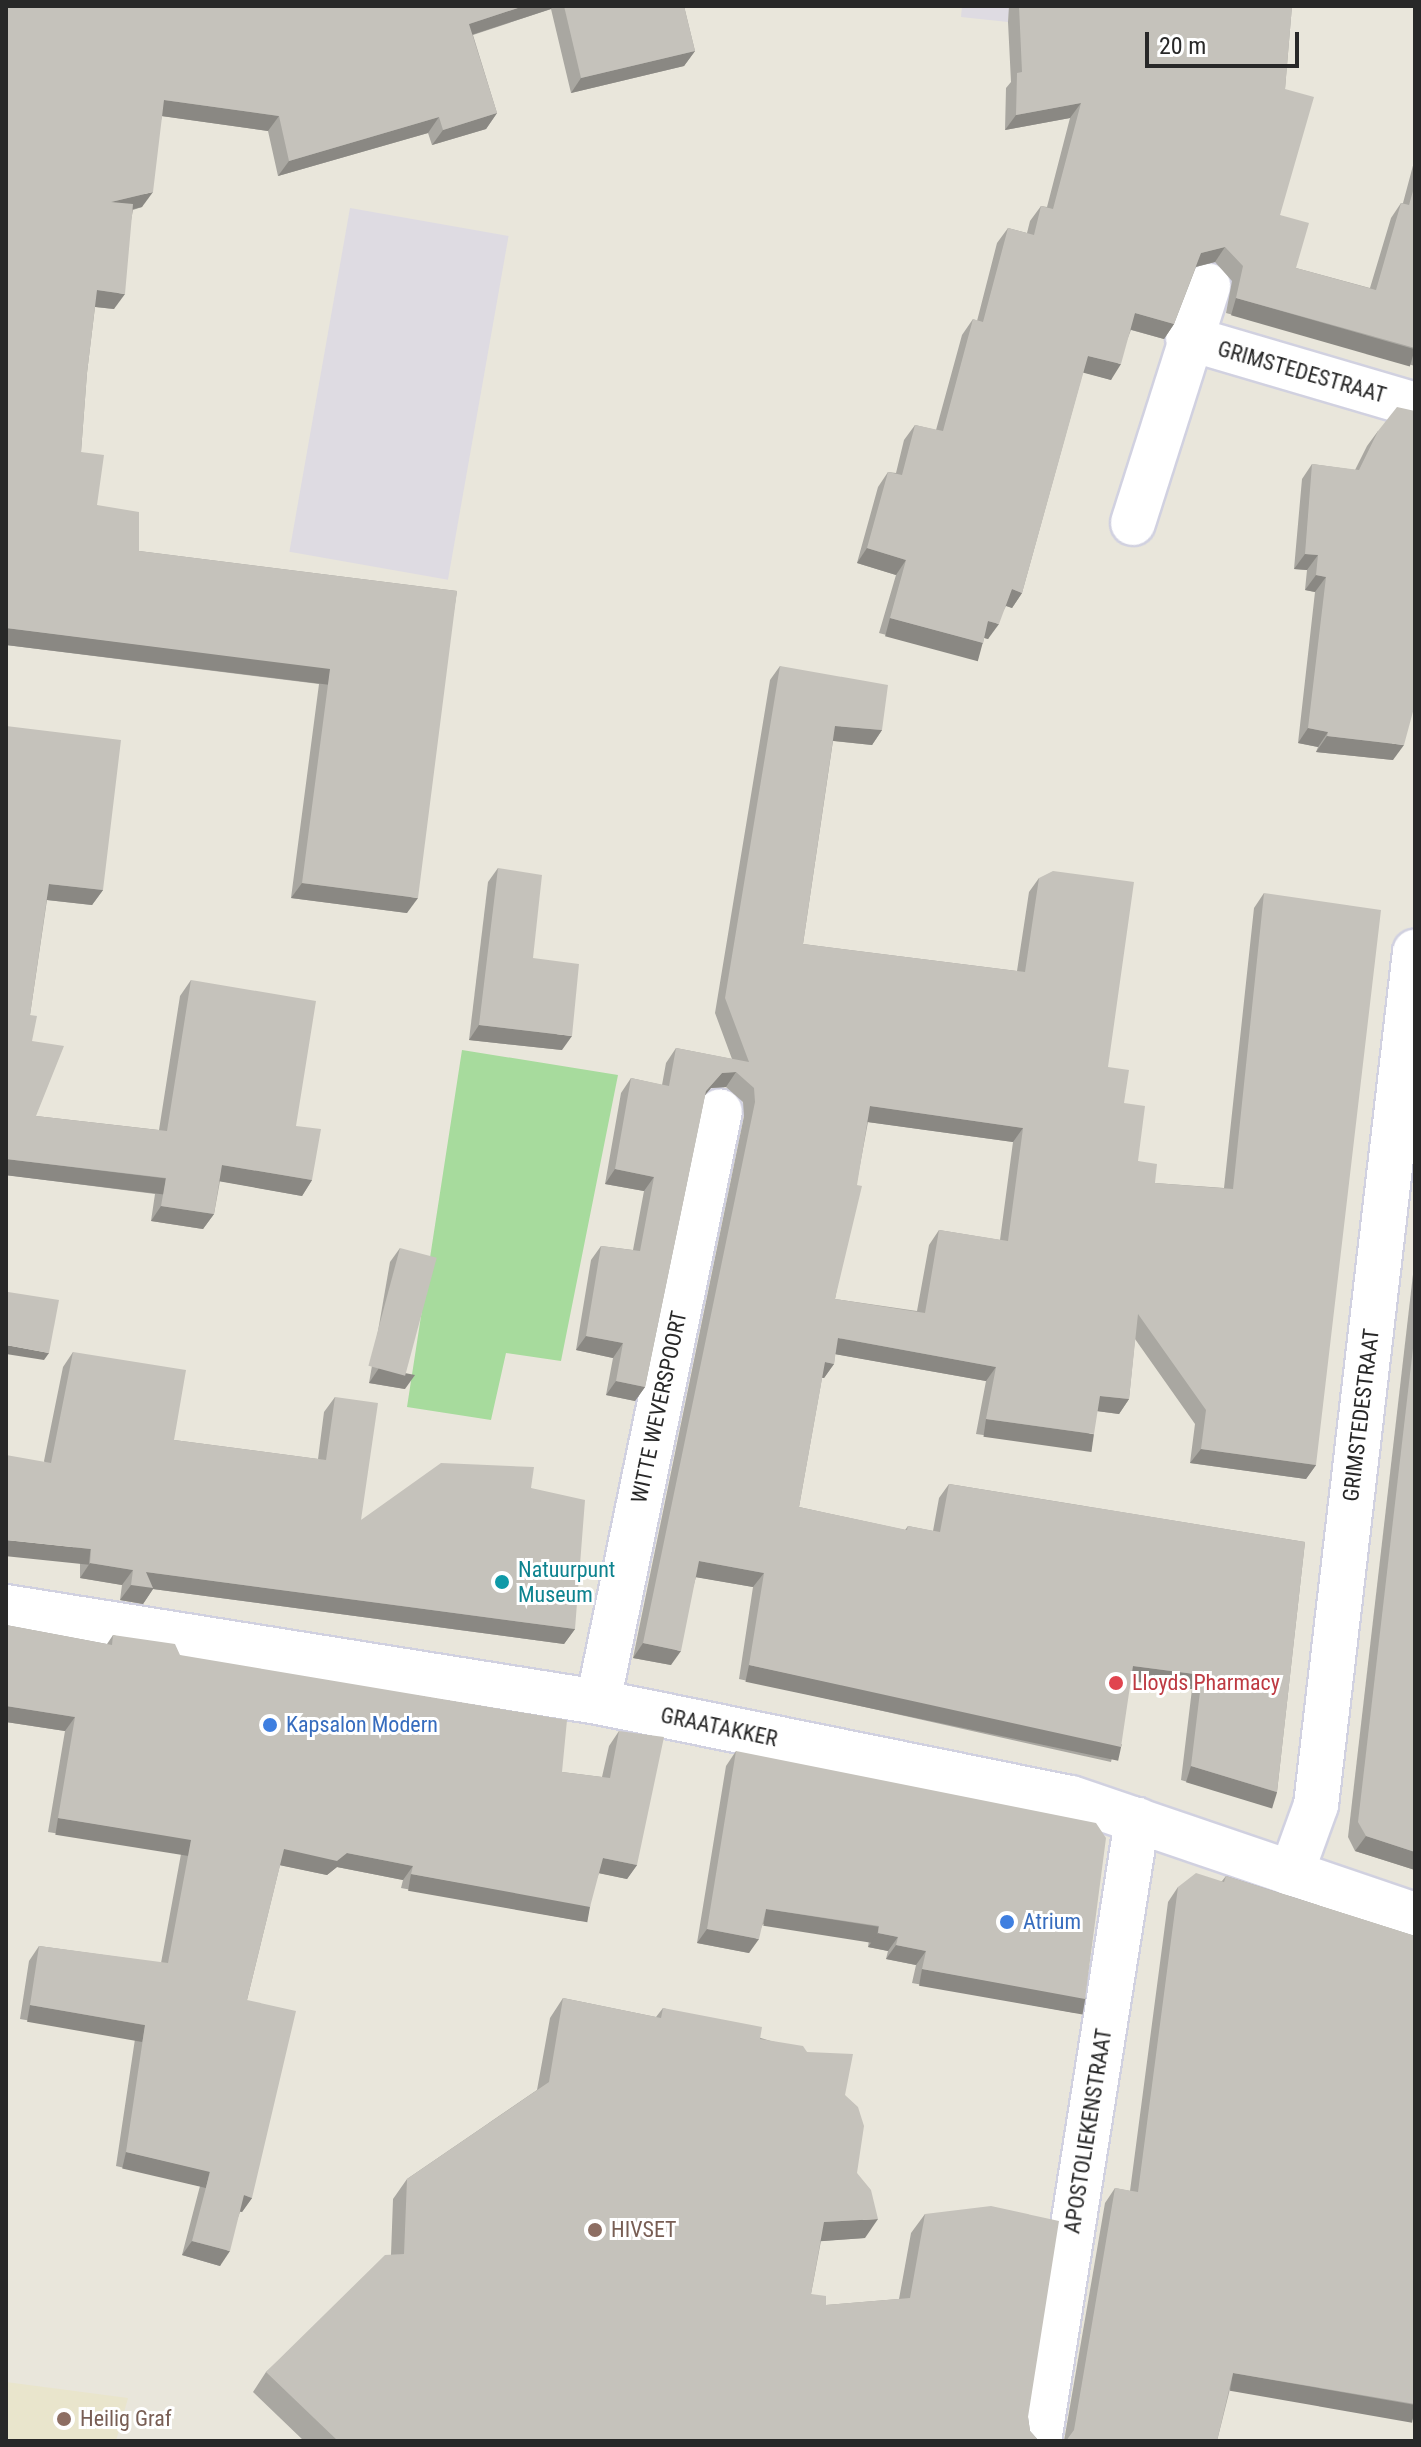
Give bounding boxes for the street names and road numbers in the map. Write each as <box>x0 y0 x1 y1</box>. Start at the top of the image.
street label: GRIMSTEDESTRAAT <box>1215 335 1389 409</box>
street label: WITTE WEVERSPOORT <box>626 1308 692 1506</box>
street label: GRIMSTEDESTRAAT <box>1337 1327 1385 1503</box>
street label: GRAATAKKER <box>658 1702 780 1752</box>
street label: APOSTOLIEKENSTRAAT <box>1059 2027 1117 2235</box>

